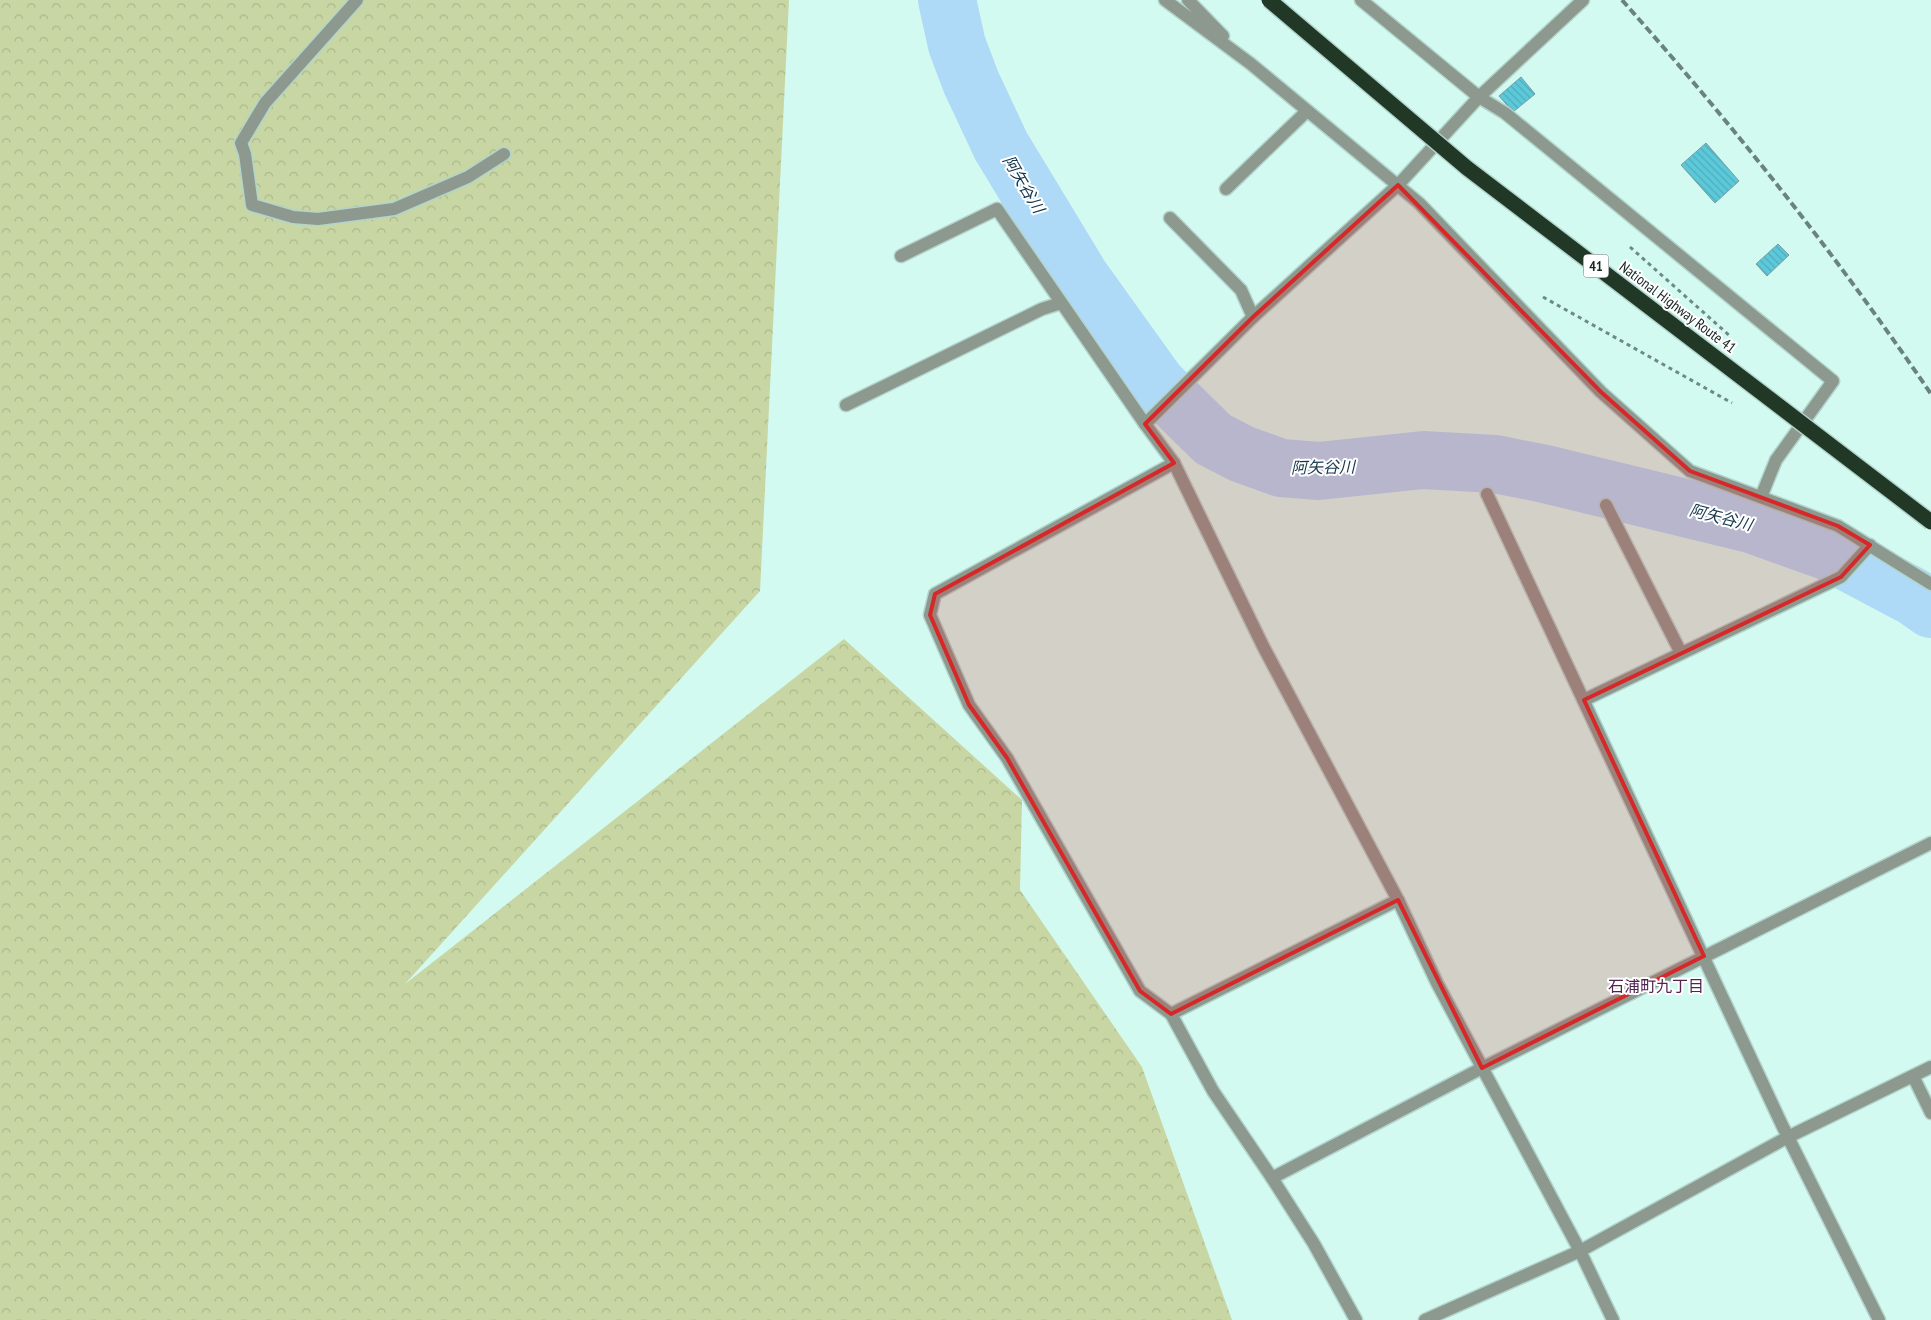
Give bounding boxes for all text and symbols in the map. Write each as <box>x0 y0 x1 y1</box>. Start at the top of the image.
water label: 阿矢谷川 <box>999 151 1050 218</box>
road number: 41 <box>1584 255 1608 278</box>
street label: National Highway Route 41 <box>1616 257 1740 357</box>
water label: 阿矢谷川 <box>1291 456 1357 478</box>
water label: 阿矢谷川 <box>1688 500 1756 535</box>
district label: 石浦町九丁目 <box>1608 976 1704 996</box>

